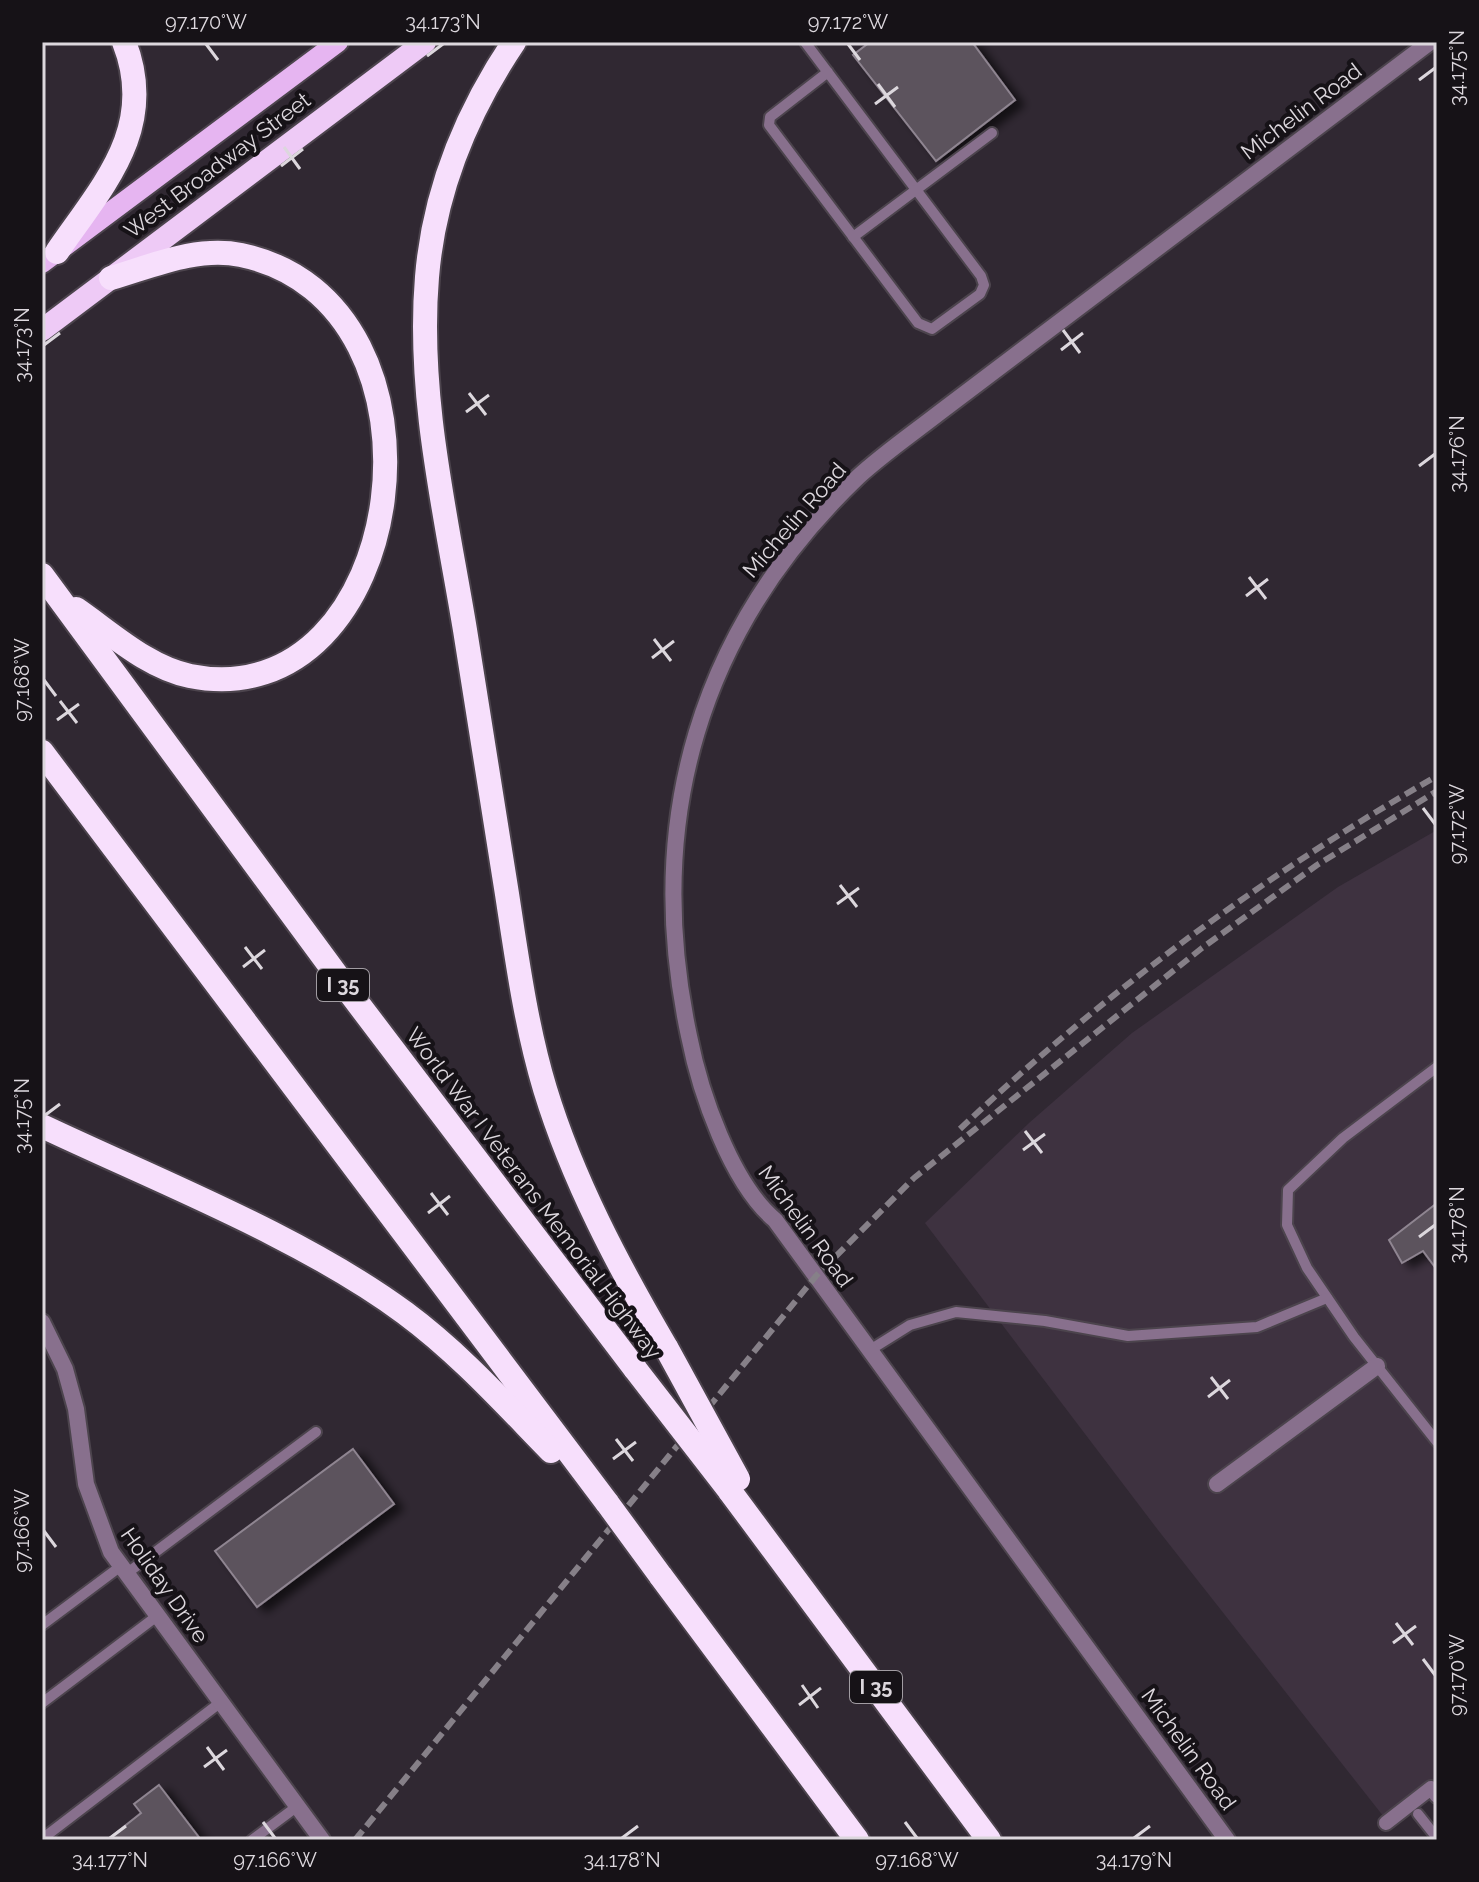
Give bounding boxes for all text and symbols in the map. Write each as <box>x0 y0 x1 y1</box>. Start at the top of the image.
text: 97.170°W <box>165 10 247 34</box>
text: 34.173°N <box>405 10 481 34</box>
text: 97.172°W <box>808 10 888 34</box>
text: 34.175°N <box>1445 30 1469 106</box>
street label: Michelin Road <box>1236 57 1366 165</box>
street label: West Broadway Street <box>119 86 316 243</box>
text: 34.173°N <box>10 307 34 383</box>
text: 34.176°N <box>1445 415 1469 493</box>
street label: Michelin Road <box>737 457 851 583</box>
text: 97.168°W <box>10 638 34 722</box>
text: 97.172°W <box>1445 784 1469 864</box>
road number: I 35 <box>317 969 369 1001</box>
street label: World War I Veterans Memorial Highway <box>401 1022 667 1364</box>
text: 34.175°N <box>10 1078 34 1154</box>
street label: Michelin Road <box>753 1160 859 1292</box>
text: 34.178°N <box>1445 1186 1469 1264</box>
text: 97.166°W <box>10 1489 34 1573</box>
street label: Holiday Drive <box>116 1522 214 1648</box>
text: 97.170°W <box>1445 1634 1469 1716</box>
road number: I 35 <box>850 1671 902 1703</box>
street label: Michelin Road <box>1136 1683 1242 1815</box>
text: 34.177°N <box>72 1848 148 1872</box>
text: 97.166°W <box>233 1848 317 1872</box>
text: 34.178°N <box>583 1848 661 1872</box>
text: 97.168°W <box>875 1848 959 1872</box>
text: 34.179°N <box>1096 1848 1172 1872</box>

